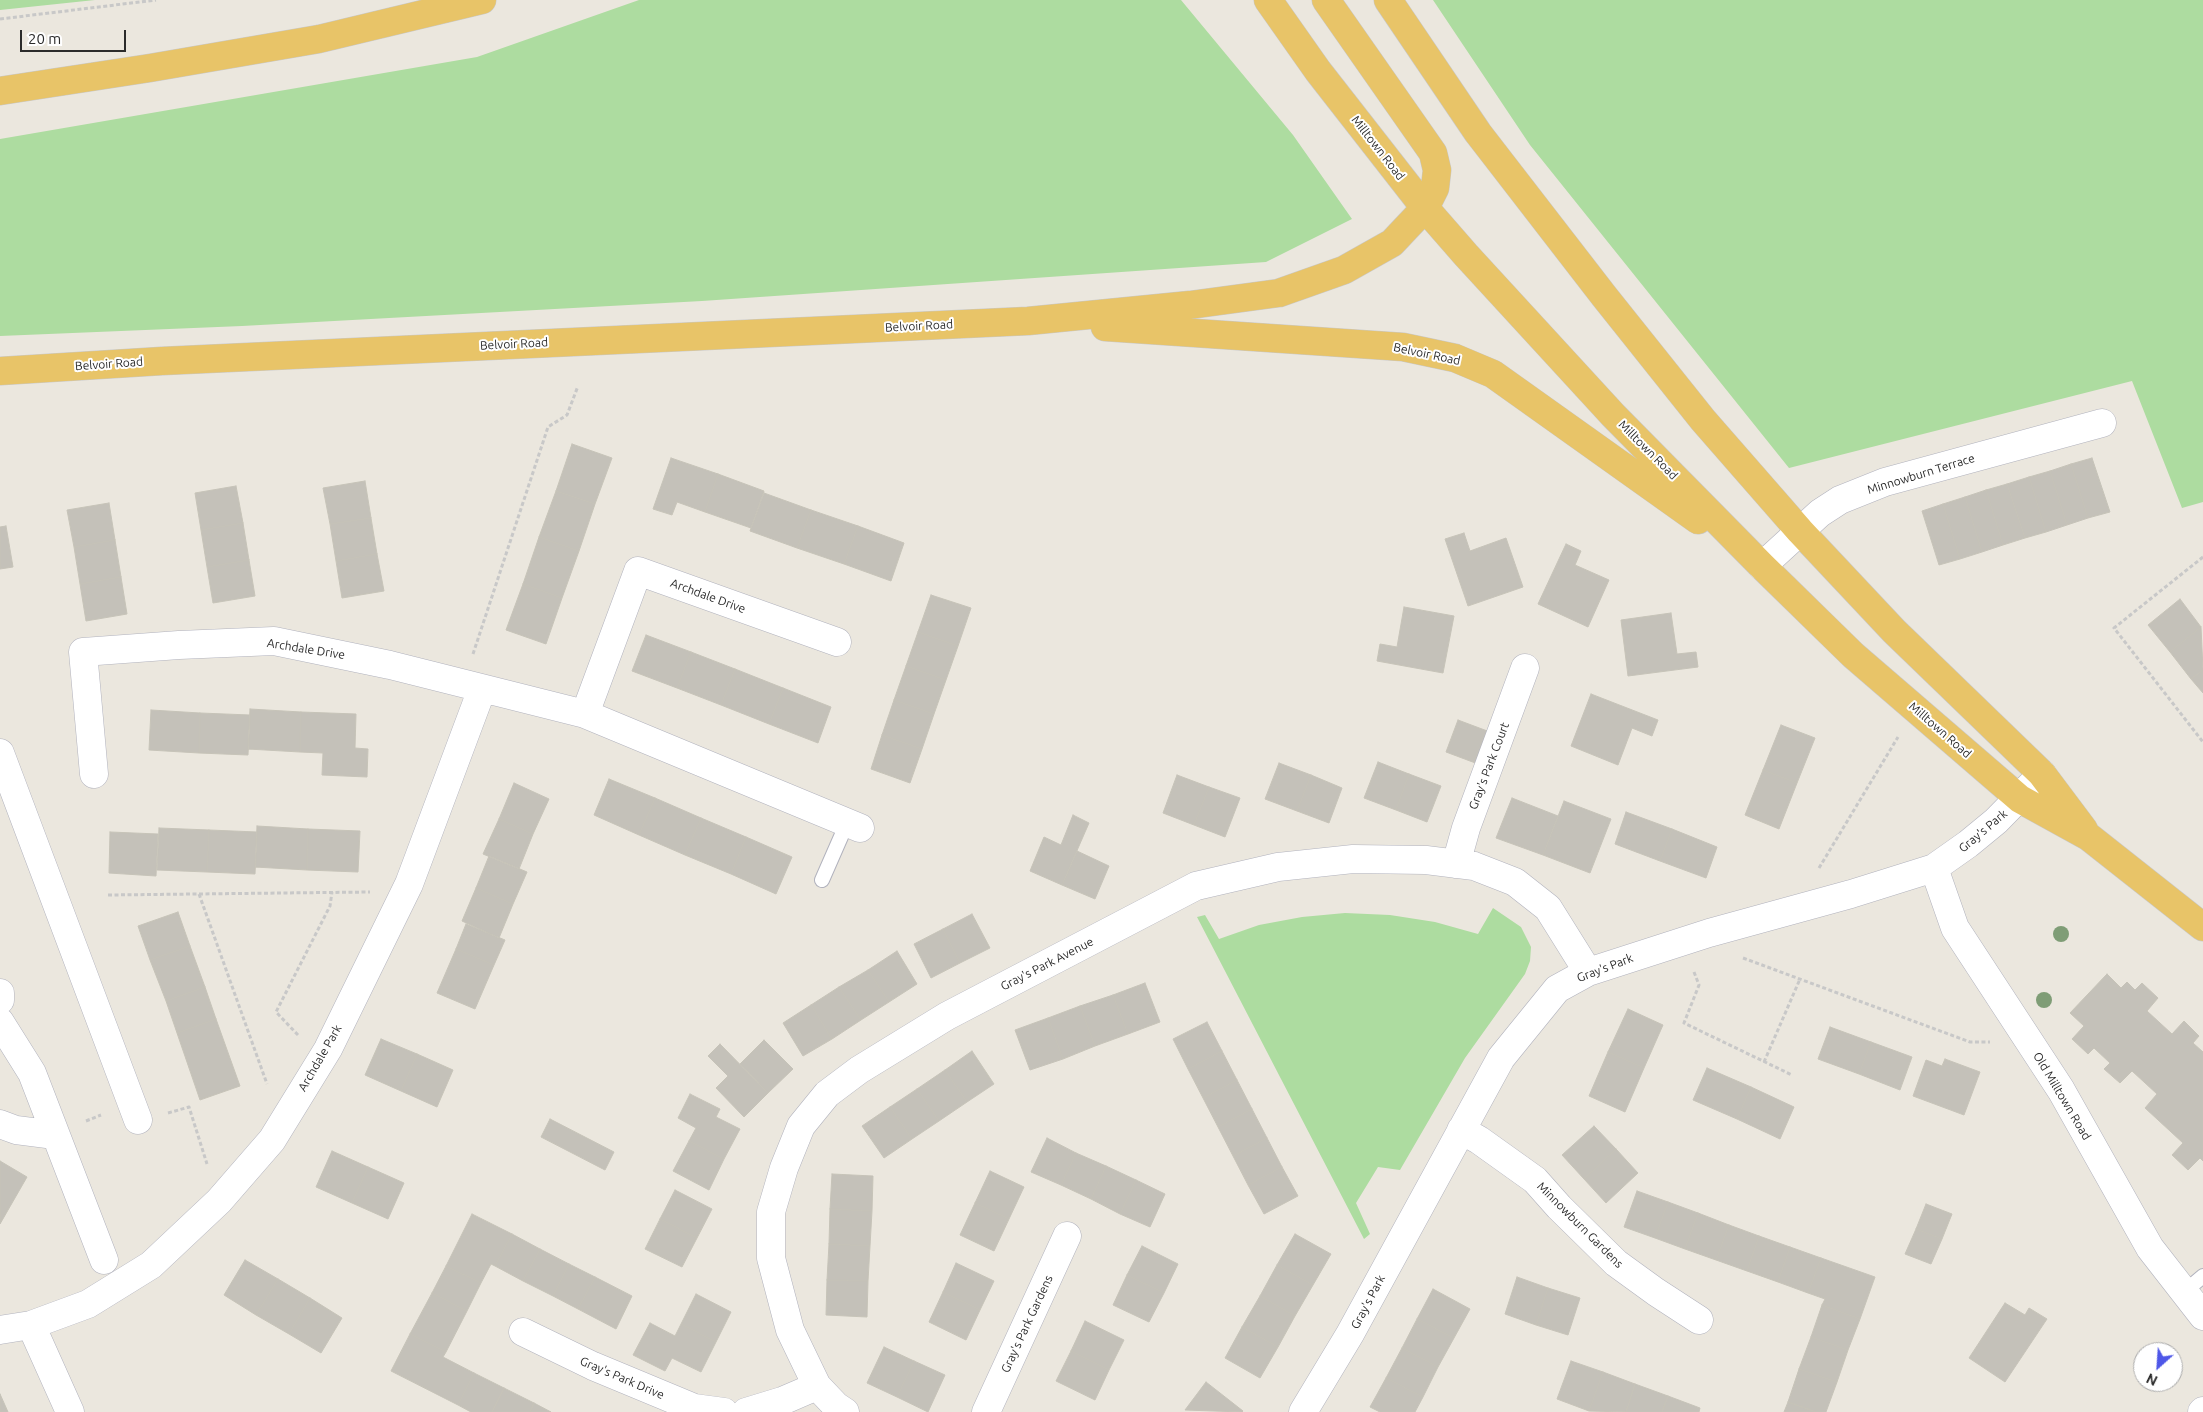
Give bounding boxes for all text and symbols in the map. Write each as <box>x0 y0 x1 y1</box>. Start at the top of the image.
scale bar <box>22 20 129 52</box>
text: 20 m <box>28 30 61 47</box>
street label: Milltown Road <box>1348 113 1408 183</box>
street label: Belvoir Road <box>885 317 953 335</box>
street label: Belvoir Road <box>480 335 548 353</box>
street label: Belvoir Road <box>1392 340 1462 368</box>
street label: Belvoir Road <box>75 354 143 374</box>
street label: Milltown Road <box>1615 417 1681 483</box>
street label: Minnowburn Terrace <box>1866 451 1976 497</box>
street label: Archdale Drive <box>668 576 748 616</box>
street label: Archdale Drive <box>266 636 346 662</box>
street label: Milltown Road <box>1906 699 1974 761</box>
street label: Gray's Park Court <box>1466 720 1512 812</box>
street label: Gray's Park <box>1956 806 2010 856</box>
street label: Gray's Park Avenue <box>998 934 1096 994</box>
street label: Gray's Park <box>1575 951 1635 985</box>
street label: Archdale Park <box>295 1022 345 1094</box>
street label: Old Milltown Road <box>2030 1049 2094 1143</box>
street label: Minnowburn Gardens <box>1534 1179 1626 1271</box>
street label: Gray's Park Gardens <box>998 1273 1056 1375</box>
street label: Gray's Park <box>1348 1273 1388 1331</box>
north arrow <box>2133 1342 2183 1392</box>
street label: Gray's Park Drive <box>578 1354 666 1402</box>
text: N <box>2144 1370 2160 1389</box>

